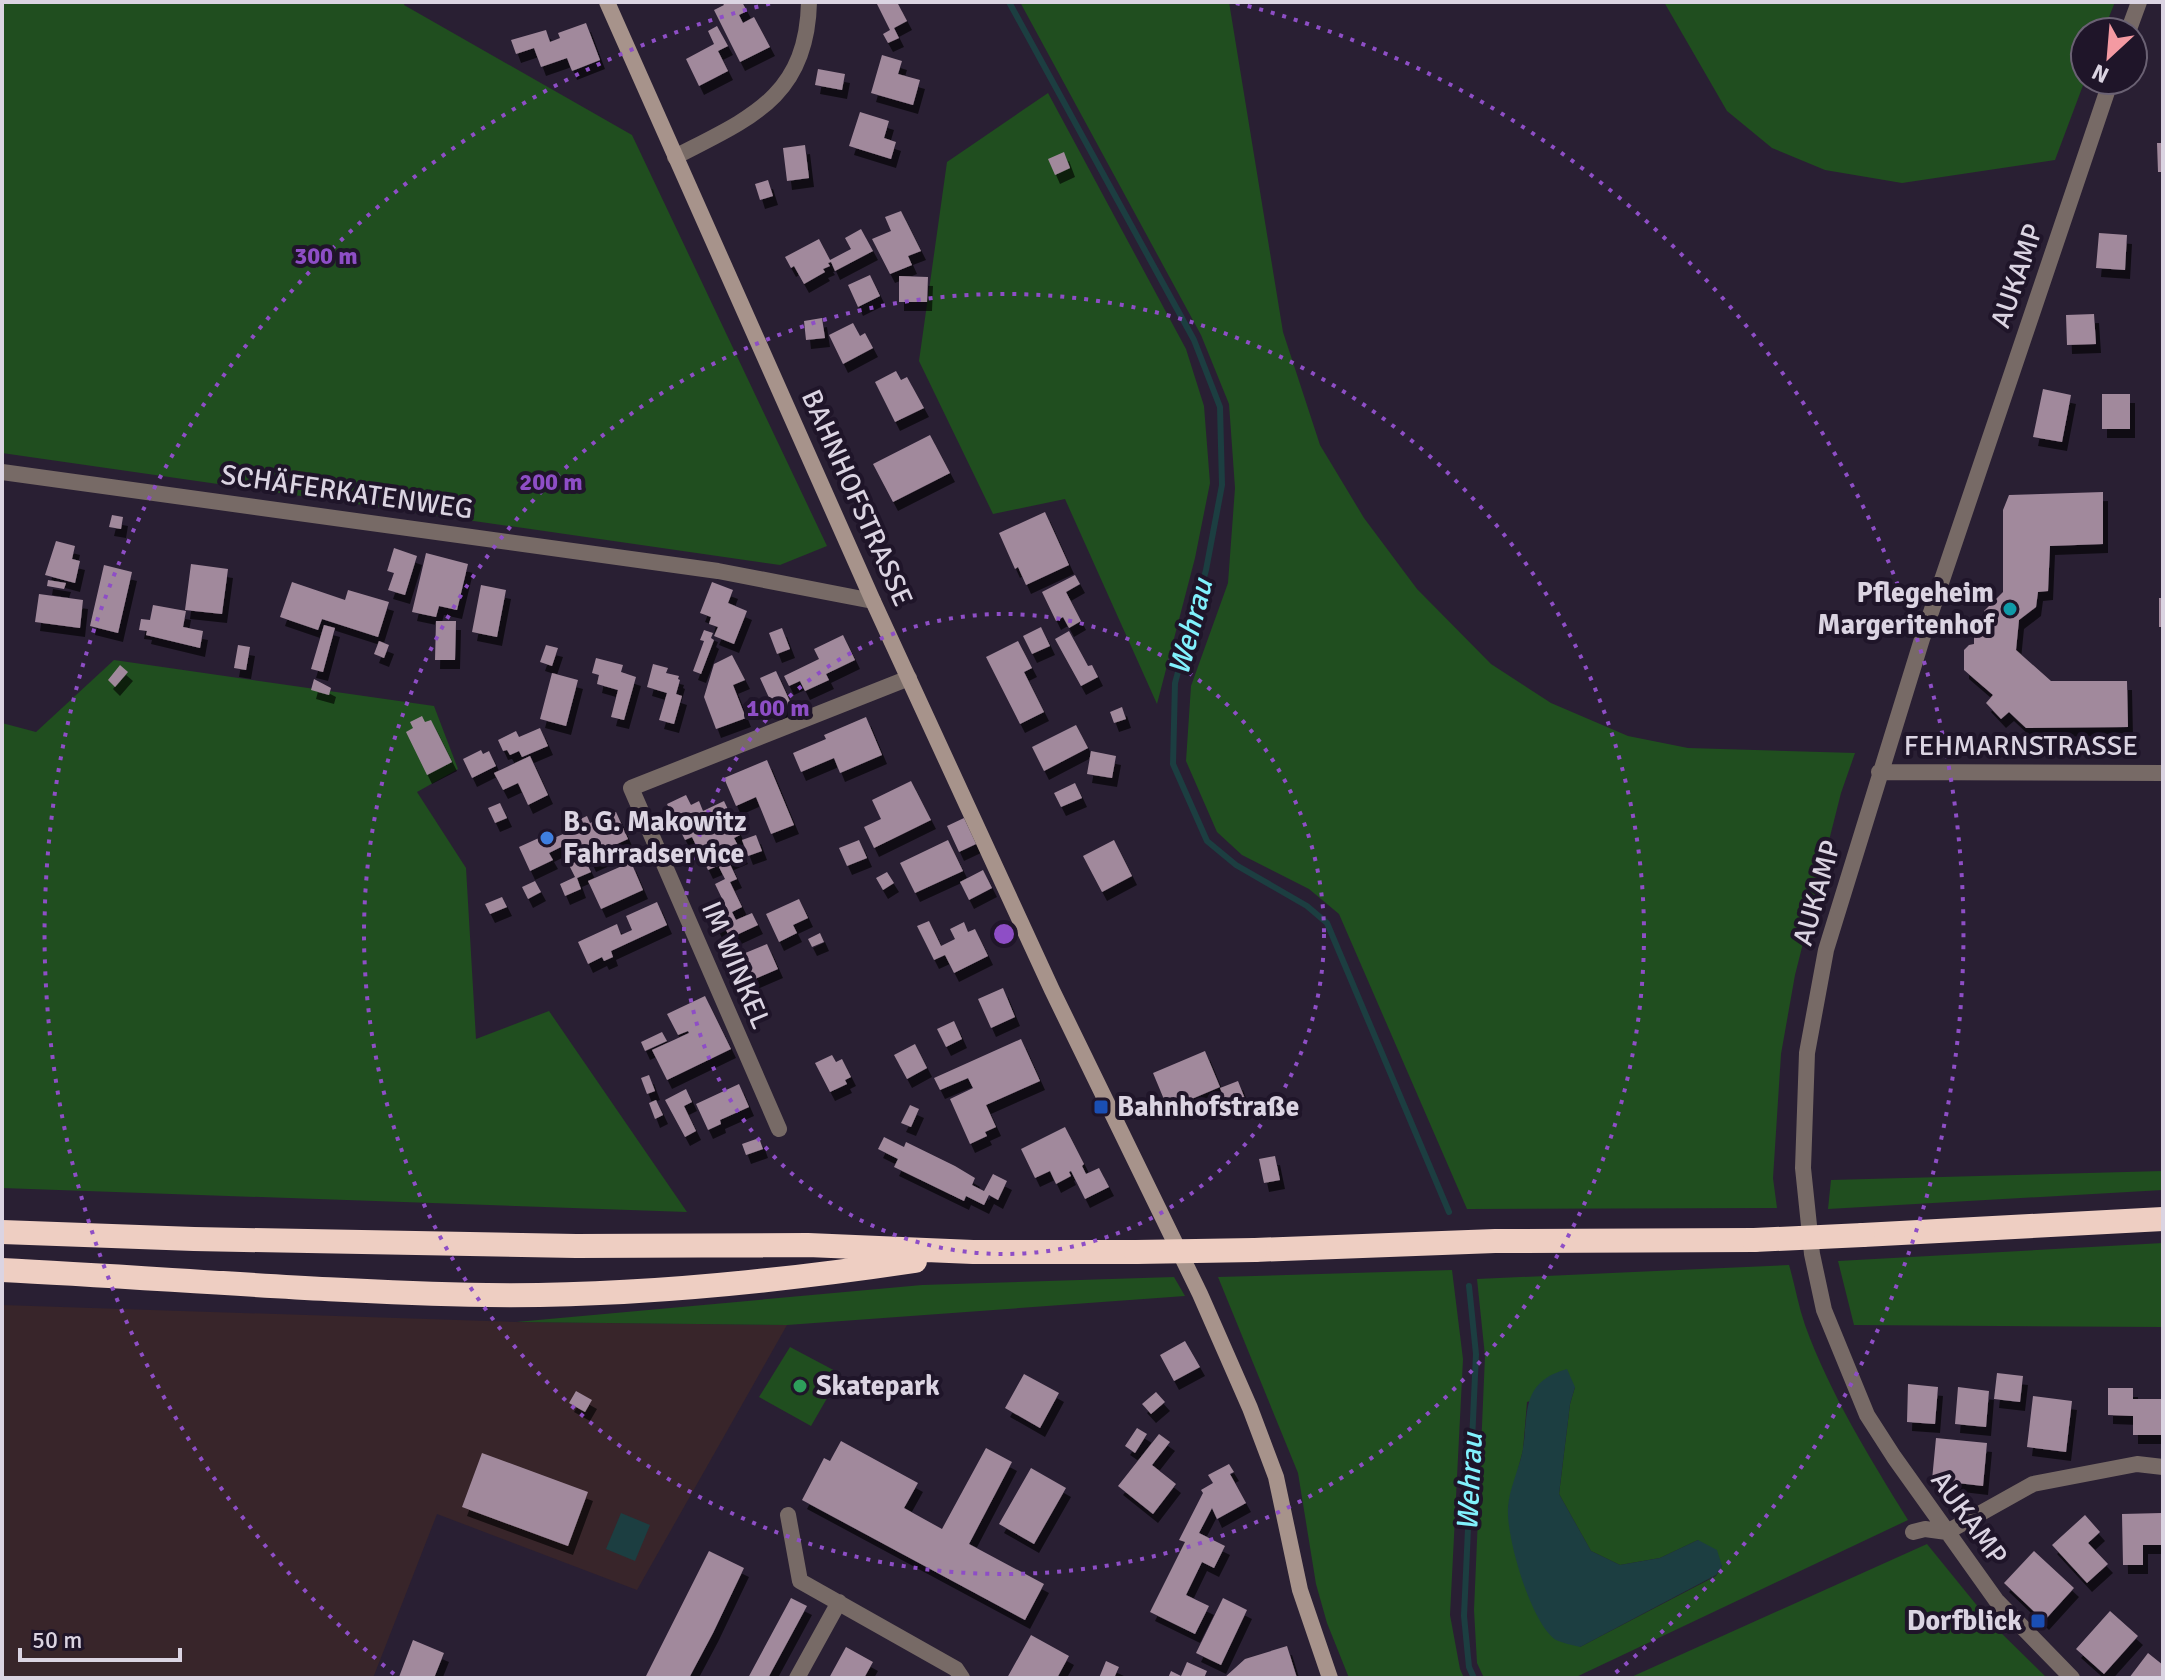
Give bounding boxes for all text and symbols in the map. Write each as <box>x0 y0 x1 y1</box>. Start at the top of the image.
north arrow <box>2069 16 2149 96</box>
text: N <box>2088 58 2113 89</box>
street label: AUKAMP <box>1983 220 2051 332</box>
text: 300 m <box>294 241 358 271</box>
street label: BAHNHOFSTRASSE <box>794 384 920 612</box>
street label: SCHÄFERKATENWEG <box>219 457 475 527</box>
text: 200 m <box>519 467 583 497</box>
water label: Wehrau <box>1160 573 1222 679</box>
place label: Pflegeheim Margeritenhof <box>1817 576 1996 642</box>
marker: Pflegeheim Margeritenhof <box>2001 600 2019 618</box>
text: 100 m <box>746 693 810 723</box>
street label: FEHMARNSTRASSE <box>1904 729 2138 763</box>
place label: B. G. Makowitz Fahrradservice <box>563 805 747 871</box>
marker: B. G. Makowitz Fahrradservice <box>538 829 556 847</box>
street label: AUKAMP <box>1786 837 1848 949</box>
street label: IM WINKEL <box>694 896 778 1034</box>
centre of rings <box>990 920 1018 948</box>
place label: Bahnhofstraße <box>1117 1090 1299 1124</box>
marker: Bahnhofstraße <box>1092 1098 1110 1116</box>
place label: Skatepark <box>816 1369 940 1403</box>
marker: Skatepark <box>791 1377 809 1395</box>
water label: Wehrau <box>1449 1430 1491 1532</box>
street label: AUKAMP <box>1924 1464 2014 1572</box>
place label: Dorfblick <box>1907 1604 2022 1638</box>
scale bar <box>20 1612 180 1662</box>
marker: Dorfblick <box>2029 1612 2047 1630</box>
text: 50 m <box>32 1625 82 1655</box>

